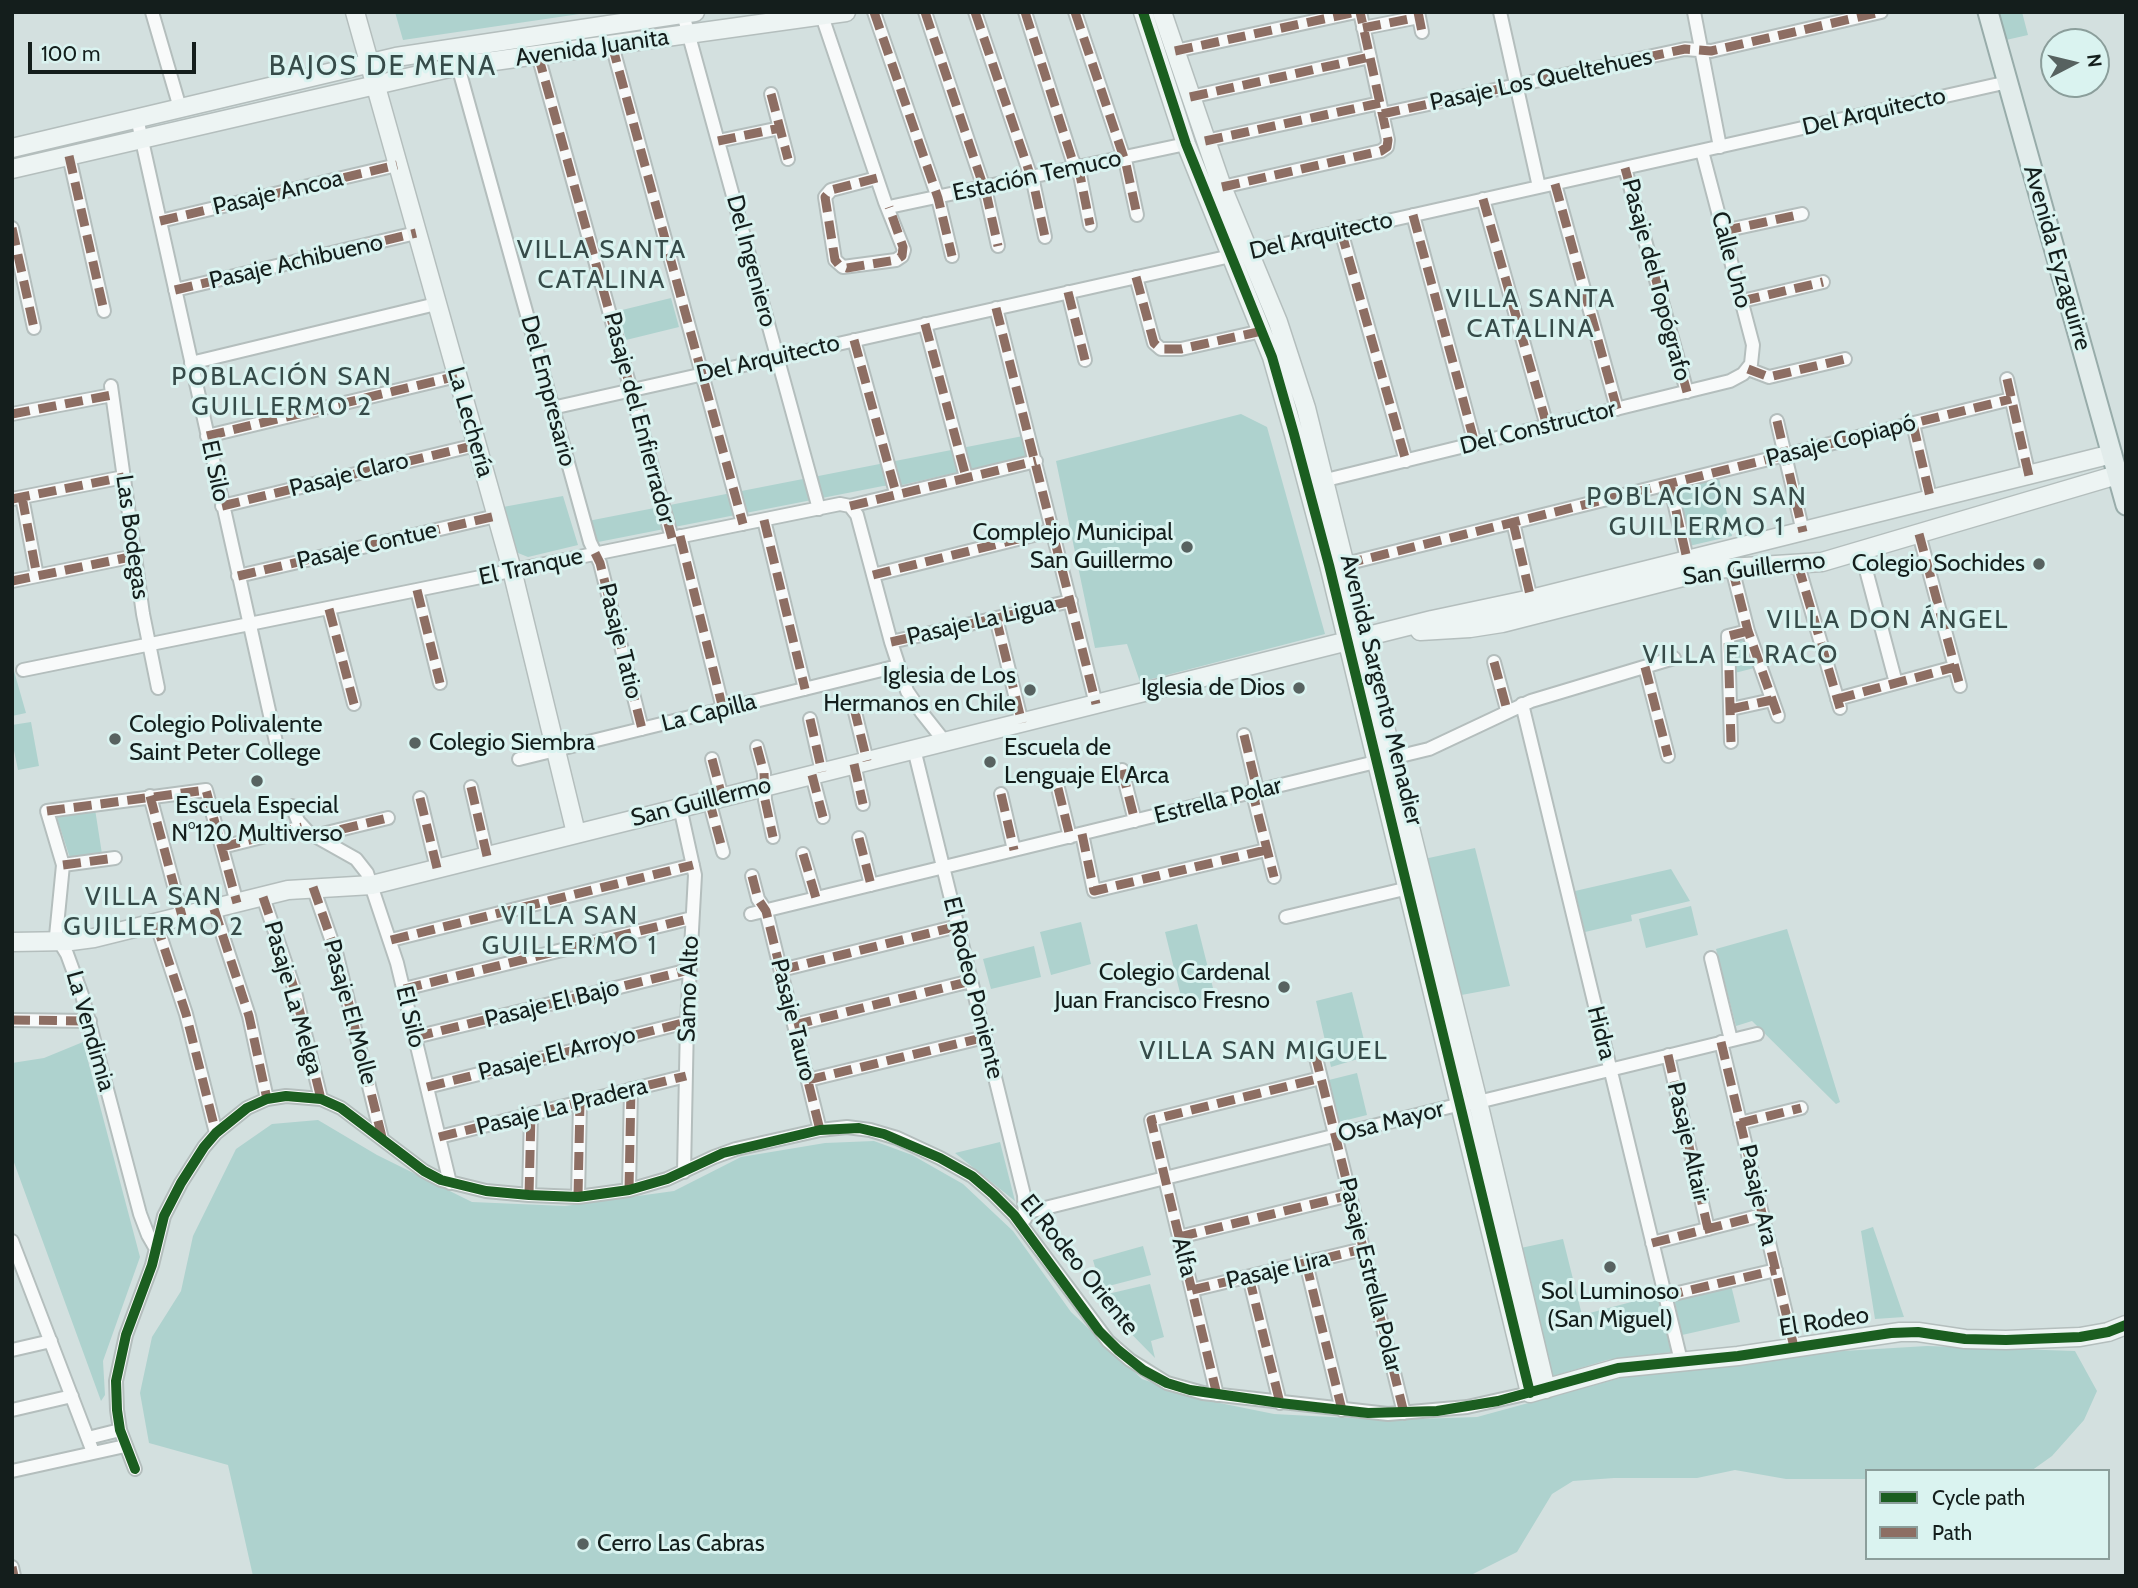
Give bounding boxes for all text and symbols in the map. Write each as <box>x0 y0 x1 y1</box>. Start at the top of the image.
street label: Avenida Juanita <box>513 23 671 73</box>
scale bar <box>32 28 200 72</box>
north arrow <box>2040 28 2110 98</box>
text: 100 m <box>41 41 100 66</box>
street label: Pasaje Los Queltehues <box>1427 42 1655 118</box>
district label: BAJOS DE MENA <box>270 50 496 84</box>
text: N <box>2082 53 2107 69</box>
street label: Del Arquitecto <box>1800 82 1948 142</box>
street label: Estación Temuco <box>950 144 1124 208</box>
street label: Avenida Eyzaguirre <box>2017 162 2097 354</box>
street label: Pasaje Ancoa <box>210 164 346 222</box>
street label: Pasaje del Topógrafo <box>1615 176 1697 384</box>
street label: Del Ingeniero <box>720 192 782 330</box>
street label: Del Arquitecto <box>1247 206 1395 266</box>
street label: Calle Uno <box>1704 209 1758 311</box>
street label: Pasaje Achibueno <box>206 228 386 296</box>
district label: VILLA SANTA CATALINA <box>518 234 686 296</box>
district label: VILLA SANTA CATALINA <box>1447 283 1615 344</box>
street label: Pasaje del Enfierrador <box>597 309 681 527</box>
street label: Del Empresario <box>514 312 582 470</box>
street label: Del Arquitecto <box>694 329 842 389</box>
district label: POBLACIÓN SAN GUILLERMO 2 <box>173 361 391 422</box>
street label: La Lechería <box>441 364 499 480</box>
street label: Del Constructor <box>1457 395 1619 461</box>
street label: Pasaje Copiapó <box>1763 408 1919 474</box>
street label: El Silo <box>194 438 236 504</box>
street label: Pasaje Claro <box>287 446 411 504</box>
street label: Las Bodegas <box>109 473 155 601</box>
district label: POBLACIÓN SAN GUILLERMO 1 <box>1588 481 1806 542</box>
street label: Pasaje Contue <box>294 516 440 576</box>
place label: Complejo Municipal San Guillermo <box>973 519 1173 575</box>
marker: Complejo Municipal San Guillermo <box>1179 539 1195 555</box>
street label: El Tranque <box>476 542 586 592</box>
street label: San Guillermo <box>1681 546 1827 592</box>
place label: Colegio Sochides <box>1852 550 2025 578</box>
street label: Avenida Sargento Menadier <box>1333 551 1429 829</box>
marker: Colegio Sochides <box>2031 556 2047 572</box>
street label: Pasaje Tatio <box>592 580 648 702</box>
street label: Pasaje La Ligua <box>904 590 1058 652</box>
district label: VILLA DON ÁNGEL <box>1769 604 2007 636</box>
district label: VILLA EL RACO <box>1644 639 1838 671</box>
place label: Iglesia de Los Hermanos en Chile <box>823 662 1016 718</box>
place label: Iglesia de Dios <box>1141 674 1285 702</box>
marker: Iglesia de Dios <box>1291 680 1307 696</box>
marker: Iglesia de Los Hermanos en Chile <box>1022 682 1038 698</box>
street label: La Capilla <box>659 687 759 739</box>
place label: Colegio Polivalente Saint Peter College <box>129 711 322 767</box>
place label: Colegio Siembra <box>429 729 595 757</box>
marker: Colegio Polivalente Saint Peter College <box>107 731 123 747</box>
place label: Escuela de Lenguaje El Arca <box>1004 734 1169 790</box>
marker: Colegio Siembra <box>407 735 423 751</box>
marker: Escuela de Lenguaje El Arca <box>982 754 998 770</box>
street label: San Guillermo <box>628 771 774 833</box>
street label: Estrella Polar <box>1151 771 1285 831</box>
marker: Escuela Especial N°120 Multiverso <box>249 773 265 789</box>
place label: Escuela Especial N°120 Multiverso <box>171 792 343 848</box>
district label: VILLA SAN GUILLERMO 2 <box>65 881 243 942</box>
street label: El Rodeo Poniente <box>936 894 1010 1082</box>
district label: VILLA SAN GUILLERMO 1 <box>483 900 657 962</box>
street label: Pasaje La Melga <box>257 918 329 1078</box>
street label: Samo Alto <box>673 935 705 1043</box>
street label: Pasaje El Molle <box>317 936 383 1088</box>
street label: Pasaje Tauro <box>764 956 822 1084</box>
place label: Colegio Cardenal Juan Francisco Fresno <box>1055 959 1270 1015</box>
street label: La Vendimia <box>59 967 121 1095</box>
street label: Pasaje El Bajo <box>482 973 622 1035</box>
marker: Colegio Cardenal Juan Francisco Fresno <box>1276 979 1292 995</box>
street label: El Silo <box>389 984 431 1050</box>
street label: Hidra <box>1580 1003 1622 1063</box>
street label: Pasaje El Arroyo <box>475 1021 639 1087</box>
district label: VILLA SAN MIGUEL <box>1141 1035 1387 1067</box>
street label: Pasaje La Pradera <box>474 1072 650 1142</box>
street label: Pasaje Altair <box>1660 1080 1716 1204</box>
street label: Osa Mayor <box>1335 1095 1447 1149</box>
street label: Pasaje Ara <box>1732 1142 1784 1248</box>
street label: Pasaje Estrella Polar <box>1332 1175 1408 1375</box>
street label: El Rodeo Oriente <box>1014 1189 1144 1341</box>
street label: Alfa <box>1165 1234 1203 1280</box>
street label: Pasaje Lira <box>1224 1244 1332 1296</box>
marker: Sol Luminoso (San Miguel) <box>1602 1259 1618 1275</box>
place label: Sol Luminoso (San Miguel) <box>1541 1278 1679 1334</box>
street label: El Rodeo <box>1777 1301 1871 1343</box>
legend <box>1865 1469 2110 1560</box>
text: Cycle path <box>1932 1485 2025 1510</box>
text: Path <box>1932 1520 1972 1545</box>
place label: Cerro Las Cabras <box>597 1530 765 1558</box>
marker: Cerro Las Cabras <box>575 1536 591 1552</box>

